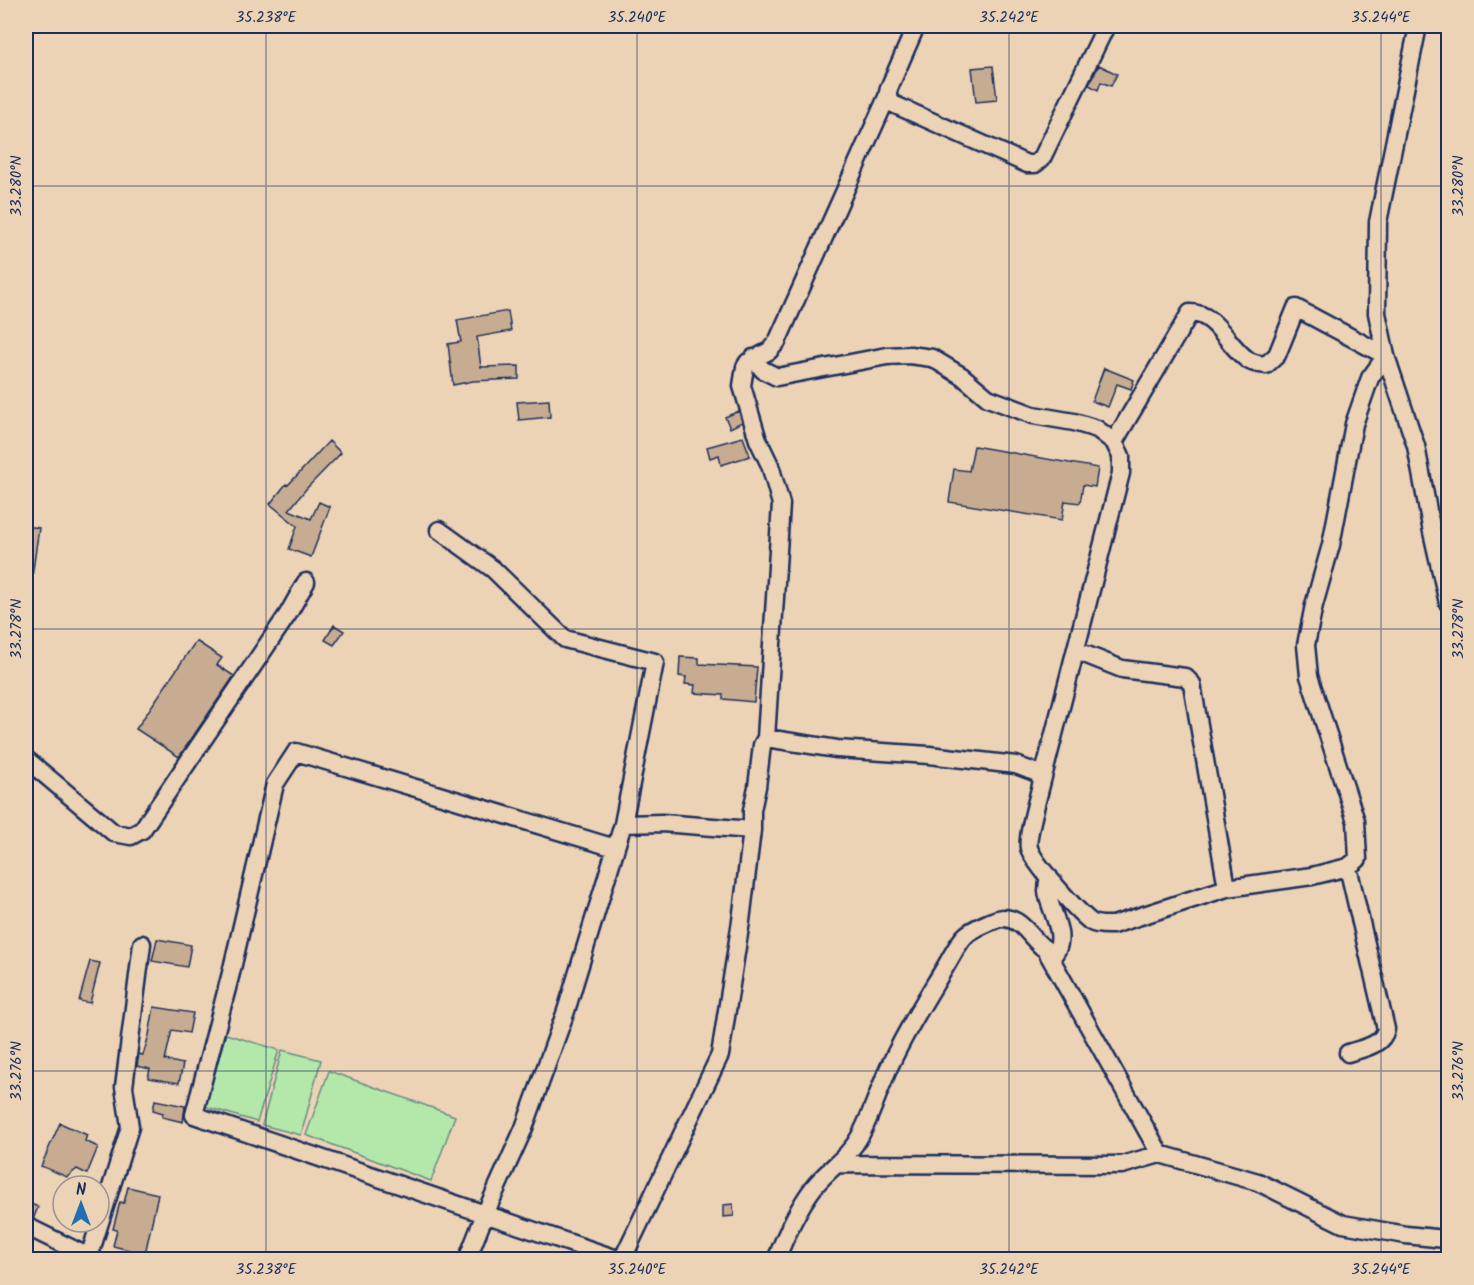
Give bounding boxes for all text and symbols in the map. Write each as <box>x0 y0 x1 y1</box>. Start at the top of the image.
text: 35.238°E <box>236 6 297 30</box>
text: 35.240°E <box>608 6 667 30</box>
text: 35.242°E <box>979 6 1040 30</box>
text: 35.244°E <box>1351 6 1412 30</box>
text: 33.280°N <box>5 155 29 217</box>
text: 33.280°N <box>1447 155 1471 217</box>
text: 33.278°N <box>5 599 29 659</box>
text: 33.278°N <box>1447 599 1471 659</box>
text: 33.276°N <box>5 1041 29 1101</box>
text: 33.276°N <box>1447 1041 1471 1101</box>
north arrow <box>51 1174 111 1234</box>
text: N <box>76 1178 86 1203</box>
text: 35.238°E <box>236 1258 297 1282</box>
text: 35.240°E <box>608 1258 667 1282</box>
text: 35.242°E <box>979 1258 1040 1282</box>
text: 35.244°E <box>1351 1258 1412 1282</box>

